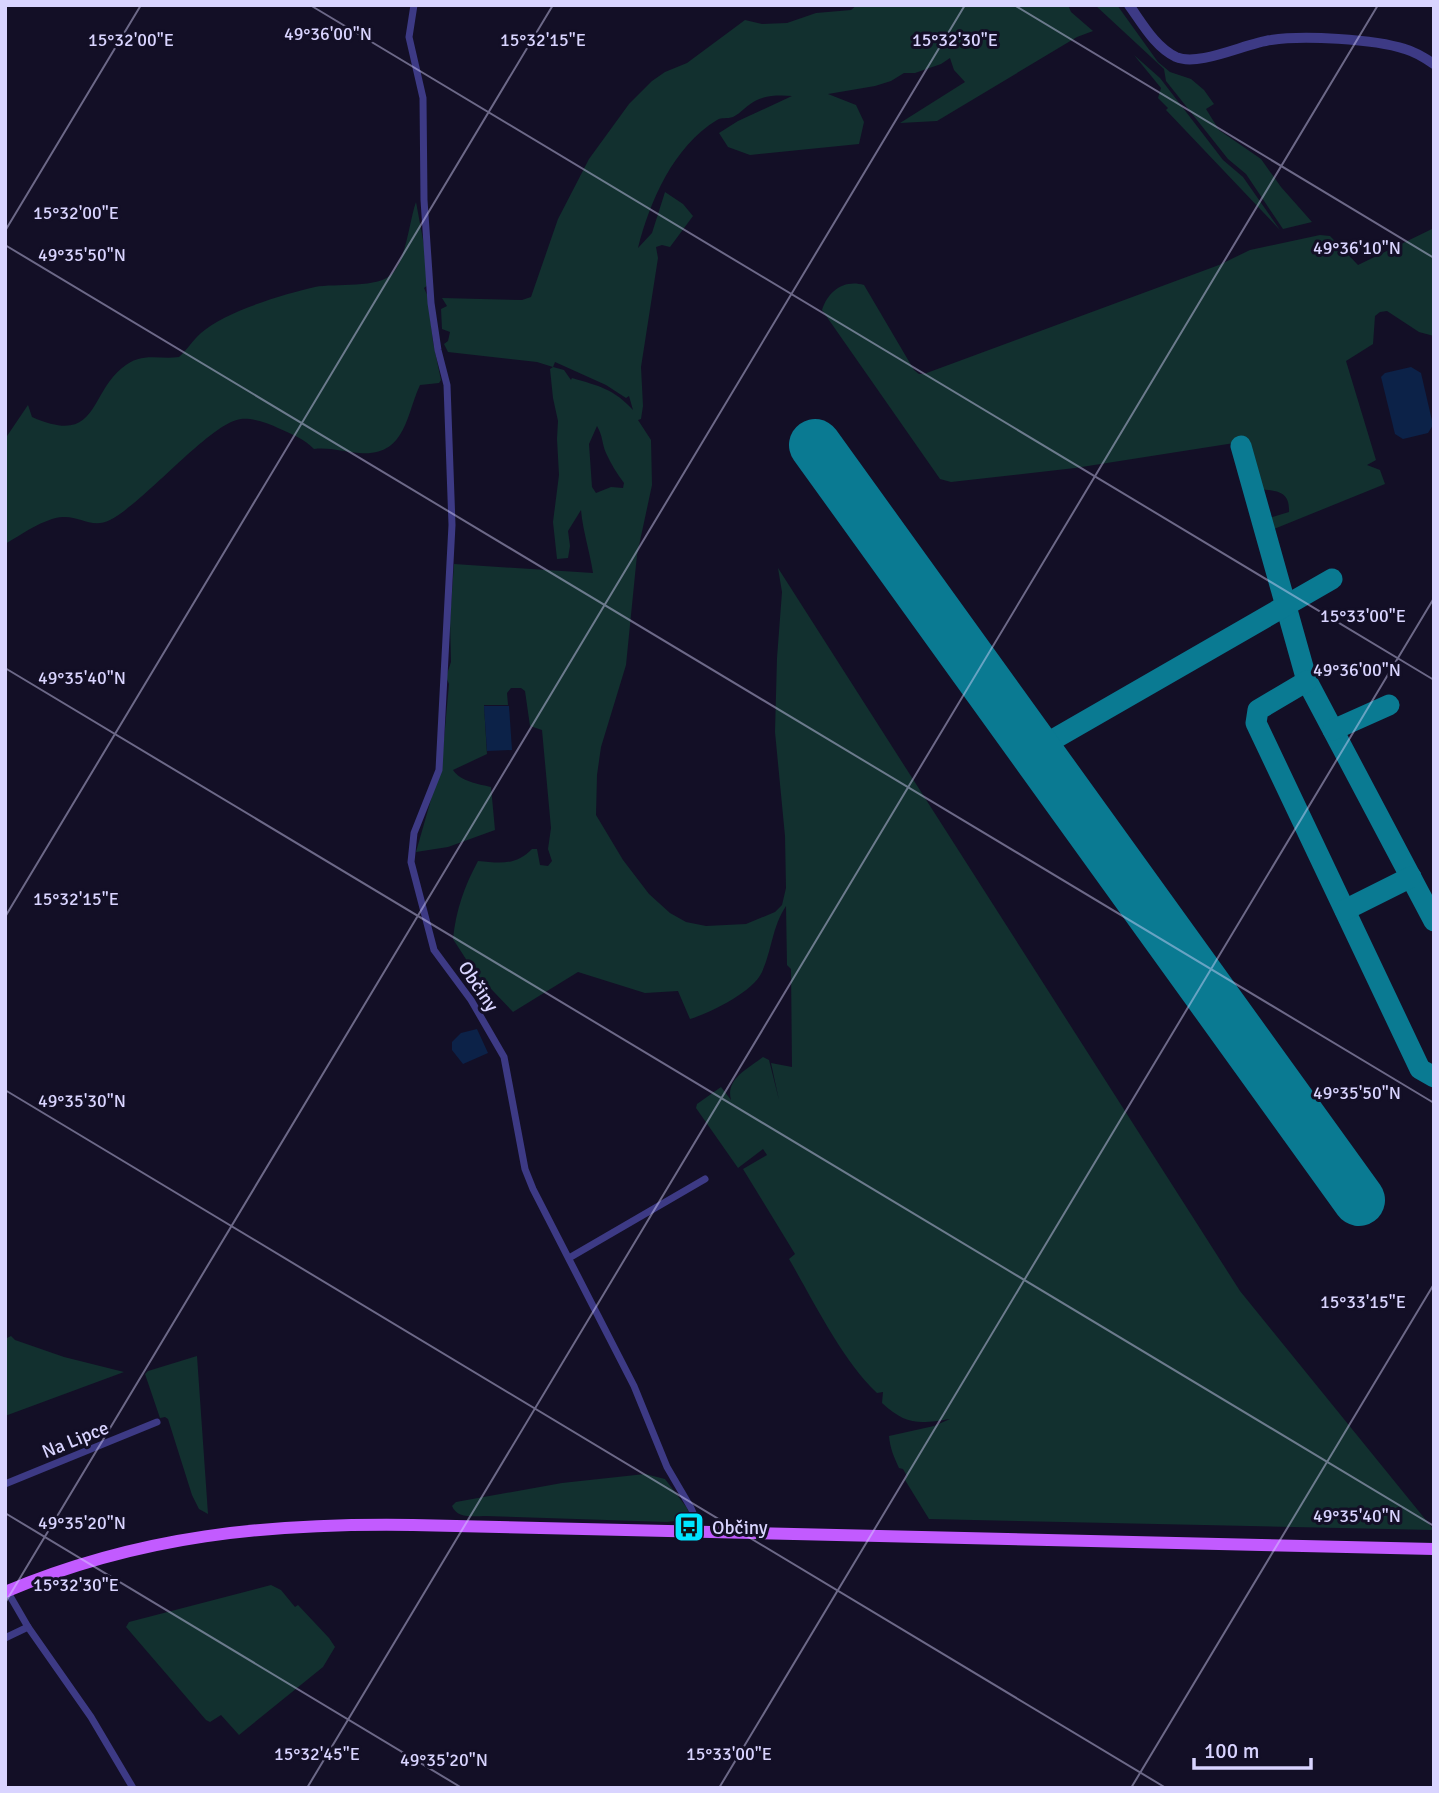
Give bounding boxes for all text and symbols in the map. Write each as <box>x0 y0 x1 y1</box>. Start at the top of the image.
text: 49°36'00"N <box>284 23 372 45</box>
text: 15°32'00"E <box>88 29 174 51</box>
text: 15°32'15"E <box>500 29 586 51</box>
text: 15°32'30"E <box>912 29 998 51</box>
text: 15°32'00"E <box>33 202 119 224</box>
text: 49°36'10"N <box>1313 237 1401 259</box>
text: 49°35'50"N <box>38 244 126 266</box>
text: 15°33'00"E <box>1320 605 1406 627</box>
text: 49°36'00"N <box>1313 659 1401 681</box>
text: 49°35'40"N <box>38 667 126 689</box>
text: 15°32'15"E <box>33 888 119 910</box>
street label: Občiny <box>453 957 504 1016</box>
text: 49°35'50"N <box>1313 1082 1401 1104</box>
text: 49°35'30"N <box>38 1090 126 1112</box>
text: 15°33'15"E <box>1320 1291 1406 1313</box>
street label: Na Lipce <box>38 1416 112 1464</box>
text: 49°35'40"N <box>1313 1505 1401 1527</box>
bus stop icon: Občiny <box>672 1510 706 1544</box>
text: 49°35'20"N <box>38 1512 126 1534</box>
place label: Občiny <box>712 1516 768 1540</box>
text: 15°32'30"E <box>33 1574 119 1596</box>
scale bar <box>1194 1727 1311 1771</box>
text: 100 m <box>1204 1738 1259 1764</box>
text: 15°32'45"E <box>274 1743 360 1765</box>
text: 15°33'00"E <box>686 1743 772 1765</box>
text: 49°35'20"N <box>400 1749 488 1771</box>

